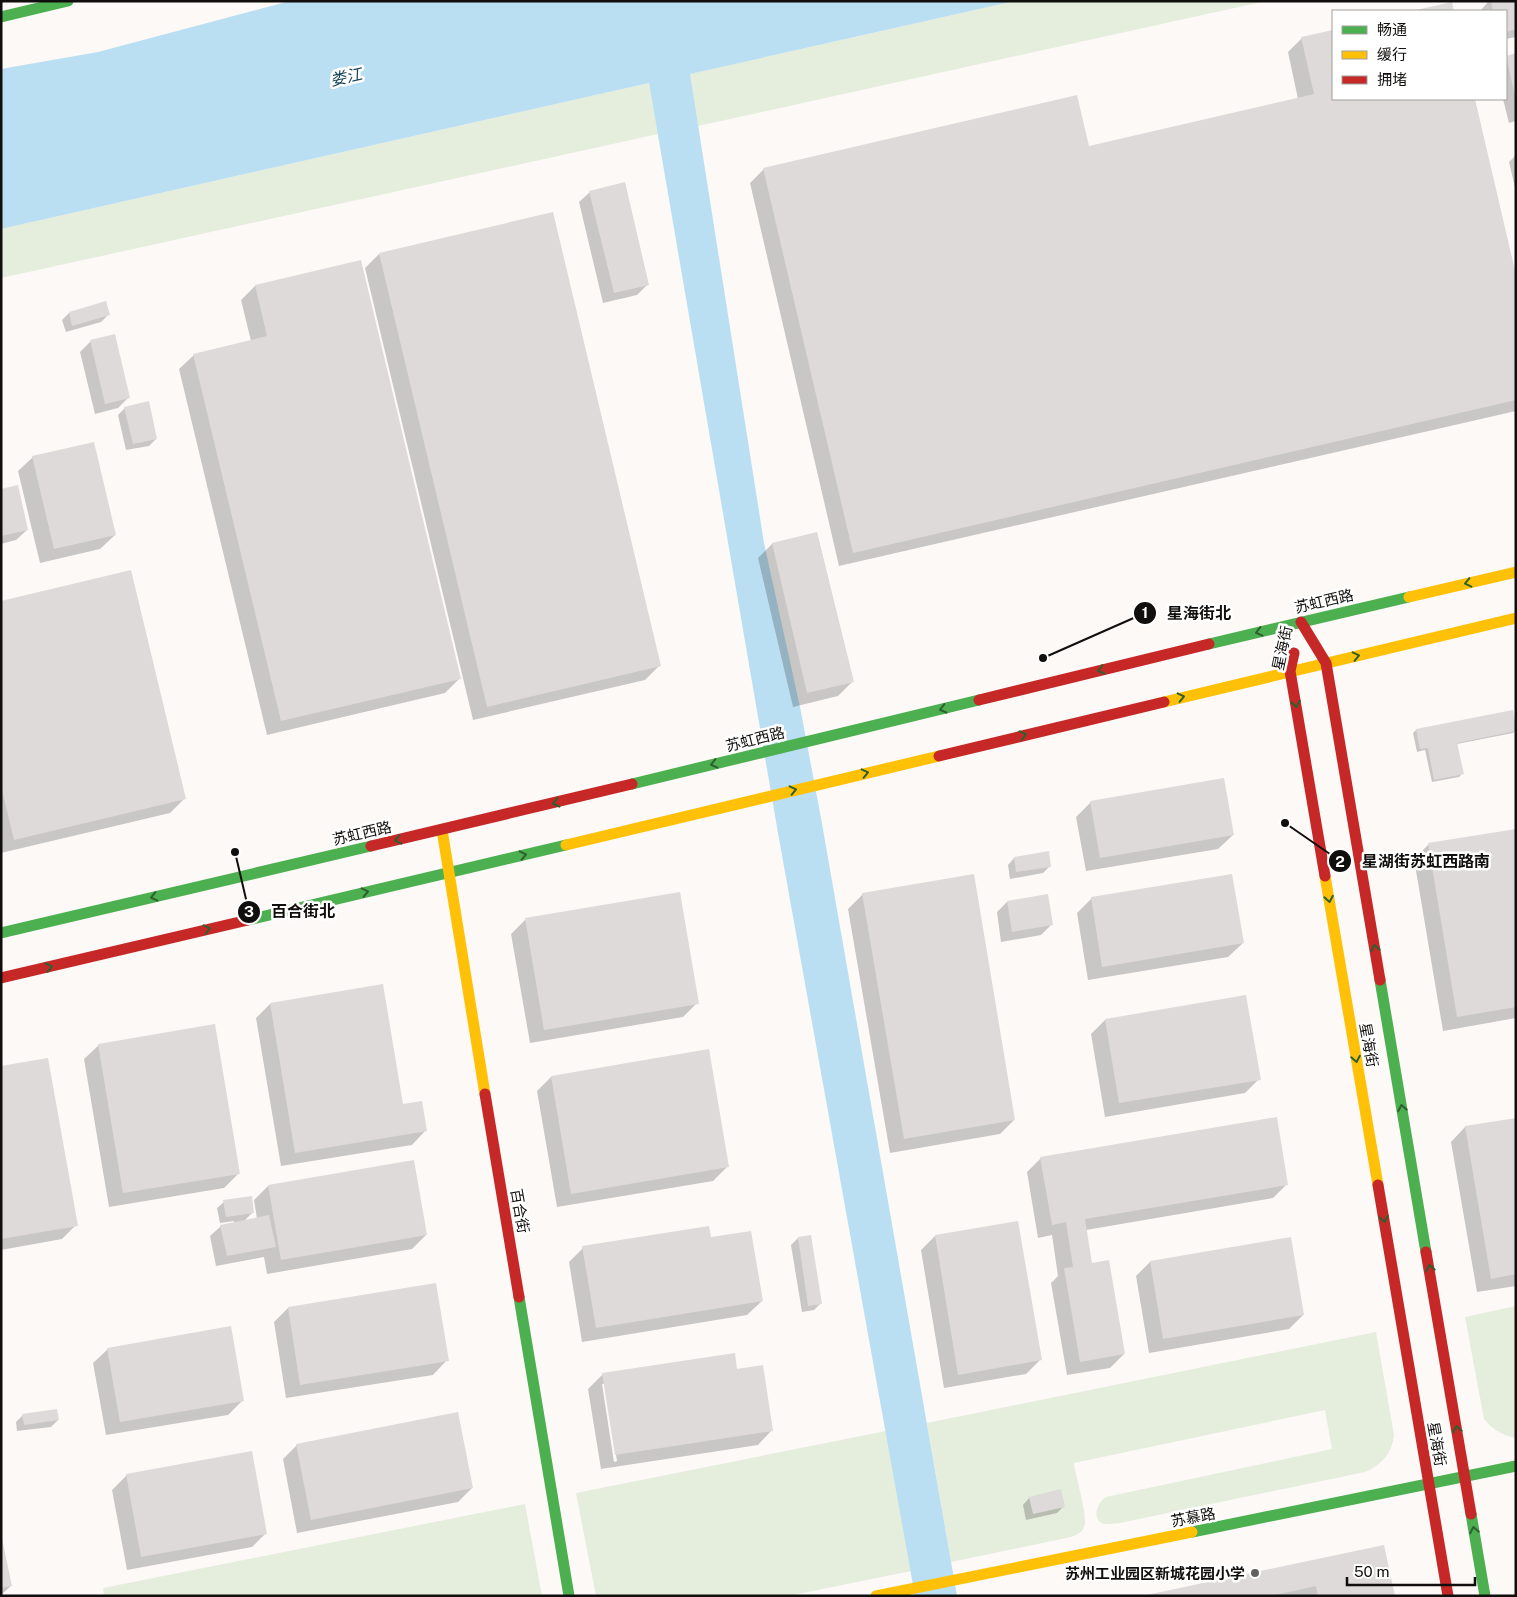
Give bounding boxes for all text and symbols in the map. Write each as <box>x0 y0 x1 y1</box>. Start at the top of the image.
legend <box>1332 10 1507 100</box>
text: 畅通 <box>1377 21 1407 38</box>
text: 缓行 <box>1377 46 1407 63</box>
water label: 娄江 <box>328 64 366 90</box>
text: 拥堵 <box>1377 71 1407 88</box>
one-way arrow <box>1464 577 1473 588</box>
street label: 苏虹西路 <box>1293 586 1355 616</box>
callout: 星海街北 <box>1132 598 1241 629</box>
text: 1 <box>1142 604 1148 621</box>
text: 星海街北 <box>1167 604 1231 623</box>
street label: 星海街 <box>1269 624 1295 672</box>
one-way arrow <box>1254 626 1263 637</box>
one-way arrow <box>1352 651 1361 662</box>
one-way arrow <box>1097 664 1105 675</box>
one-way arrow <box>1177 692 1186 703</box>
one-way arrow <box>1290 700 1300 709</box>
one-way arrow <box>939 703 948 714</box>
street label: 苏虹西路 <box>724 723 786 755</box>
one-way arrow <box>1019 730 1028 741</box>
one-way arrow <box>709 758 718 769</box>
one-way arrow <box>861 768 870 779</box>
one-way arrow <box>788 785 797 796</box>
one-way arrow <box>551 797 560 808</box>
street label: 苏虹西路 <box>331 818 393 848</box>
one-way arrow <box>393 835 402 845</box>
callout: 星湖街苏虹西路南 <box>1327 846 1500 877</box>
one-way arrow <box>519 850 528 861</box>
text: 星湖街苏虹西路南 <box>1362 852 1490 871</box>
text: 2 <box>1335 853 1345 870</box>
one-way arrow <box>361 887 370 898</box>
one-way arrow <box>150 891 159 902</box>
one-way arrow <box>1323 895 1334 903</box>
callout: 百合街北 <box>236 896 345 927</box>
text: 百合街北 <box>271 902 335 921</box>
text: 3 <box>244 903 254 920</box>
one-way arrow <box>202 924 211 935</box>
one-way arrow <box>1371 944 1381 952</box>
one-way arrow <box>44 962 53 973</box>
street label: 星海街 <box>1357 1021 1381 1069</box>
one-way arrow <box>1351 1055 1361 1063</box>
one-way arrow <box>1398 1104 1408 1113</box>
street label: 百合街 <box>508 1187 532 1235</box>
one-way arrow <box>1378 1215 1388 1224</box>
one-way arrow <box>1425 1264 1435 1273</box>
street label: 星海街 <box>1425 1420 1449 1468</box>
one-way arrow <box>1452 1424 1462 1433</box>
street label: 苏慕路 <box>1169 1504 1217 1530</box>
one-way arrow <box>1470 1526 1480 1535</box>
scale bar <box>1347 1554 1474 1586</box>
text: 50 m <box>1354 1563 1389 1580</box>
place label: 苏州工业园区新城花园小学 <box>1065 1565 1245 1582</box>
marker: 苏州工业园区新城花园小学 <box>1249 1567 1261 1579</box>

